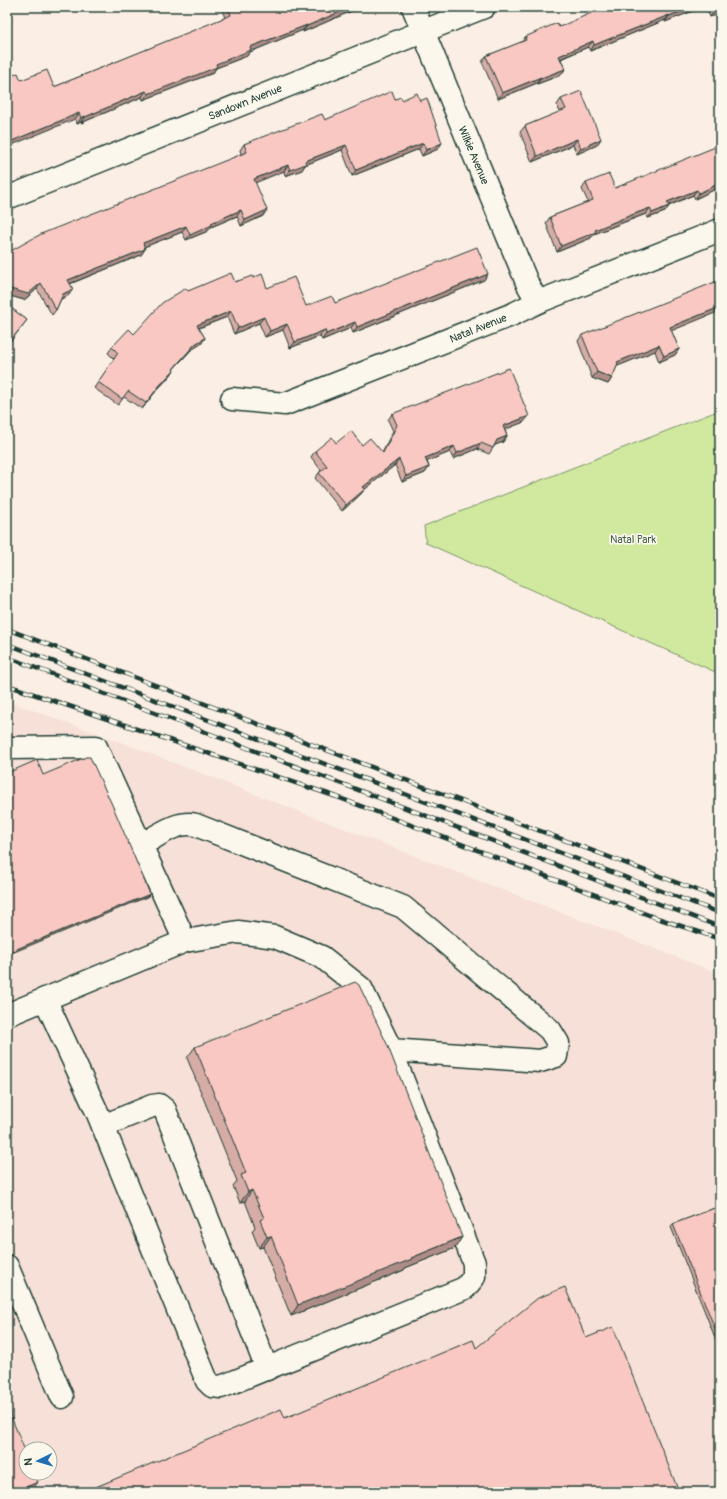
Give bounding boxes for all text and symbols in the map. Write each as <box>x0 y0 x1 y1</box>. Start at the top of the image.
street label: Sandown Avenue <box>206 82 284 123</box>
street label: Wilkie Avenue <box>455 124 492 187</box>
street label: Natal Avenue <box>448 311 509 346</box>
park label: Natal Park <box>610 533 656 546</box>
north arrow <box>18 1441 58 1481</box>
text: N <box>22 1457 35 1466</box>

